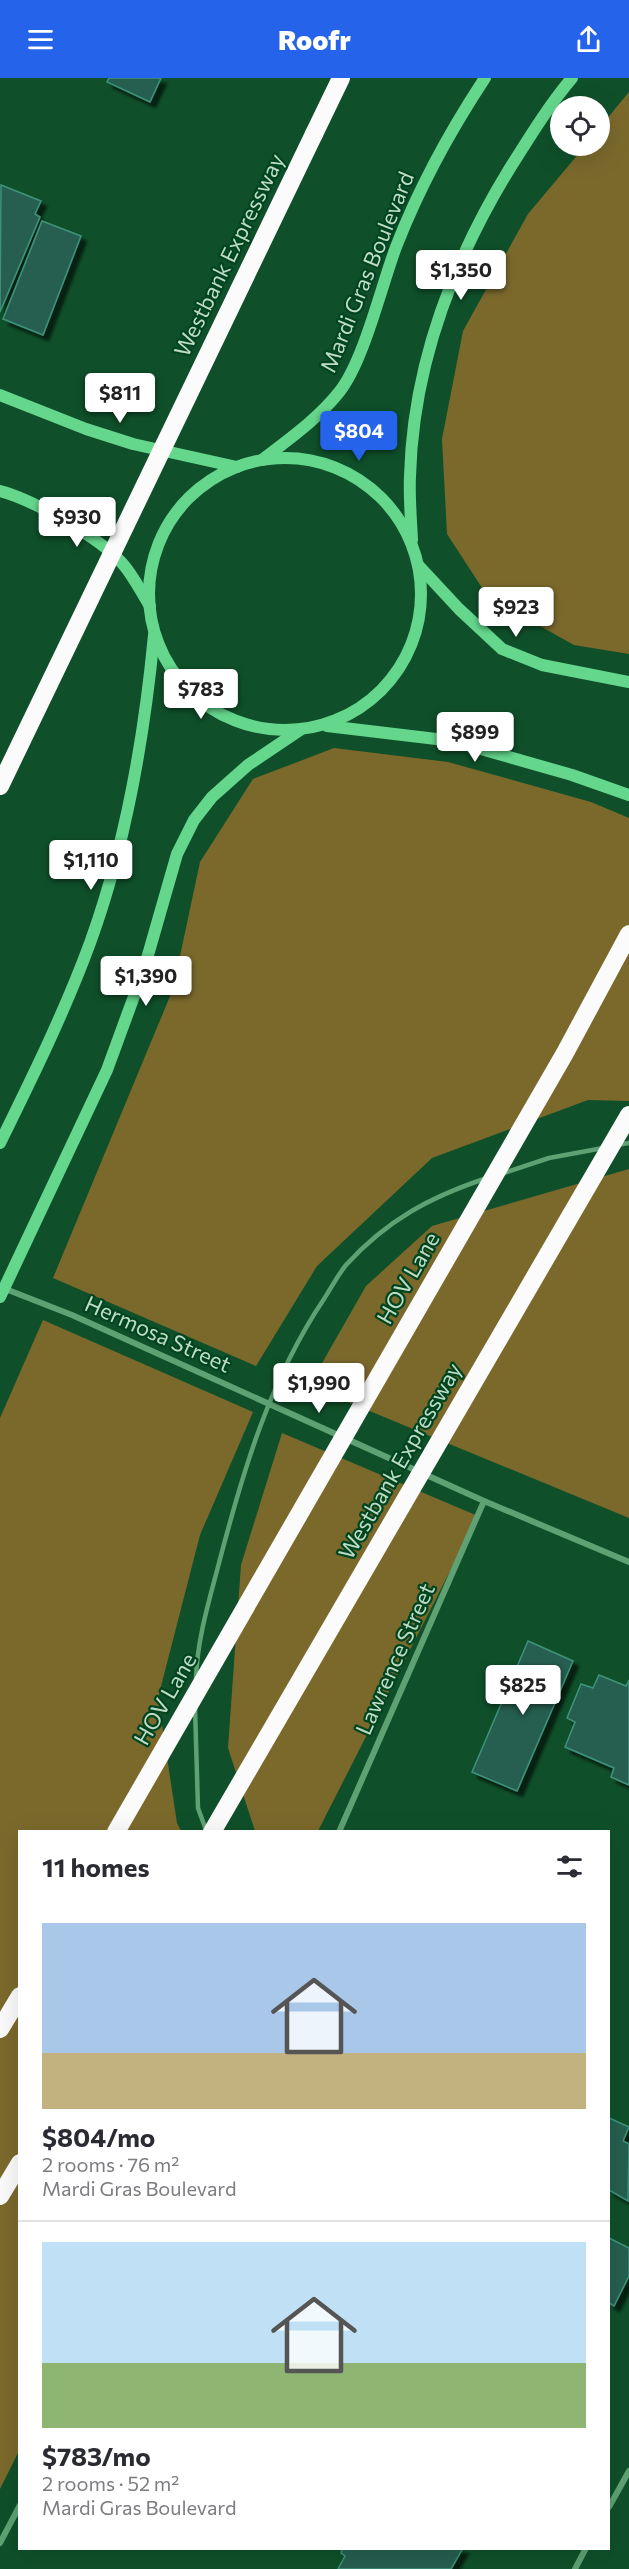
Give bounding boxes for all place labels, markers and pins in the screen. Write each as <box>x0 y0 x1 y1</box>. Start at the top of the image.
pin: $1,350 <box>412 250 510 301</box>
pin: $811 <box>84 373 156 424</box>
pin: $804 <box>323 411 395 462</box>
pin: $930 <box>41 497 113 548</box>
pin: $923 <box>480 587 552 638</box>
pin: $783 <box>165 669 237 720</box>
pin: $899 <box>439 712 511 763</box>
pin: $1,110 <box>42 840 140 891</box>
pin: $1,390 <box>97 956 195 1007</box>
pin: $1,990 <box>270 1363 368 1414</box>
pin: $825 <box>487 1665 559 1716</box>

